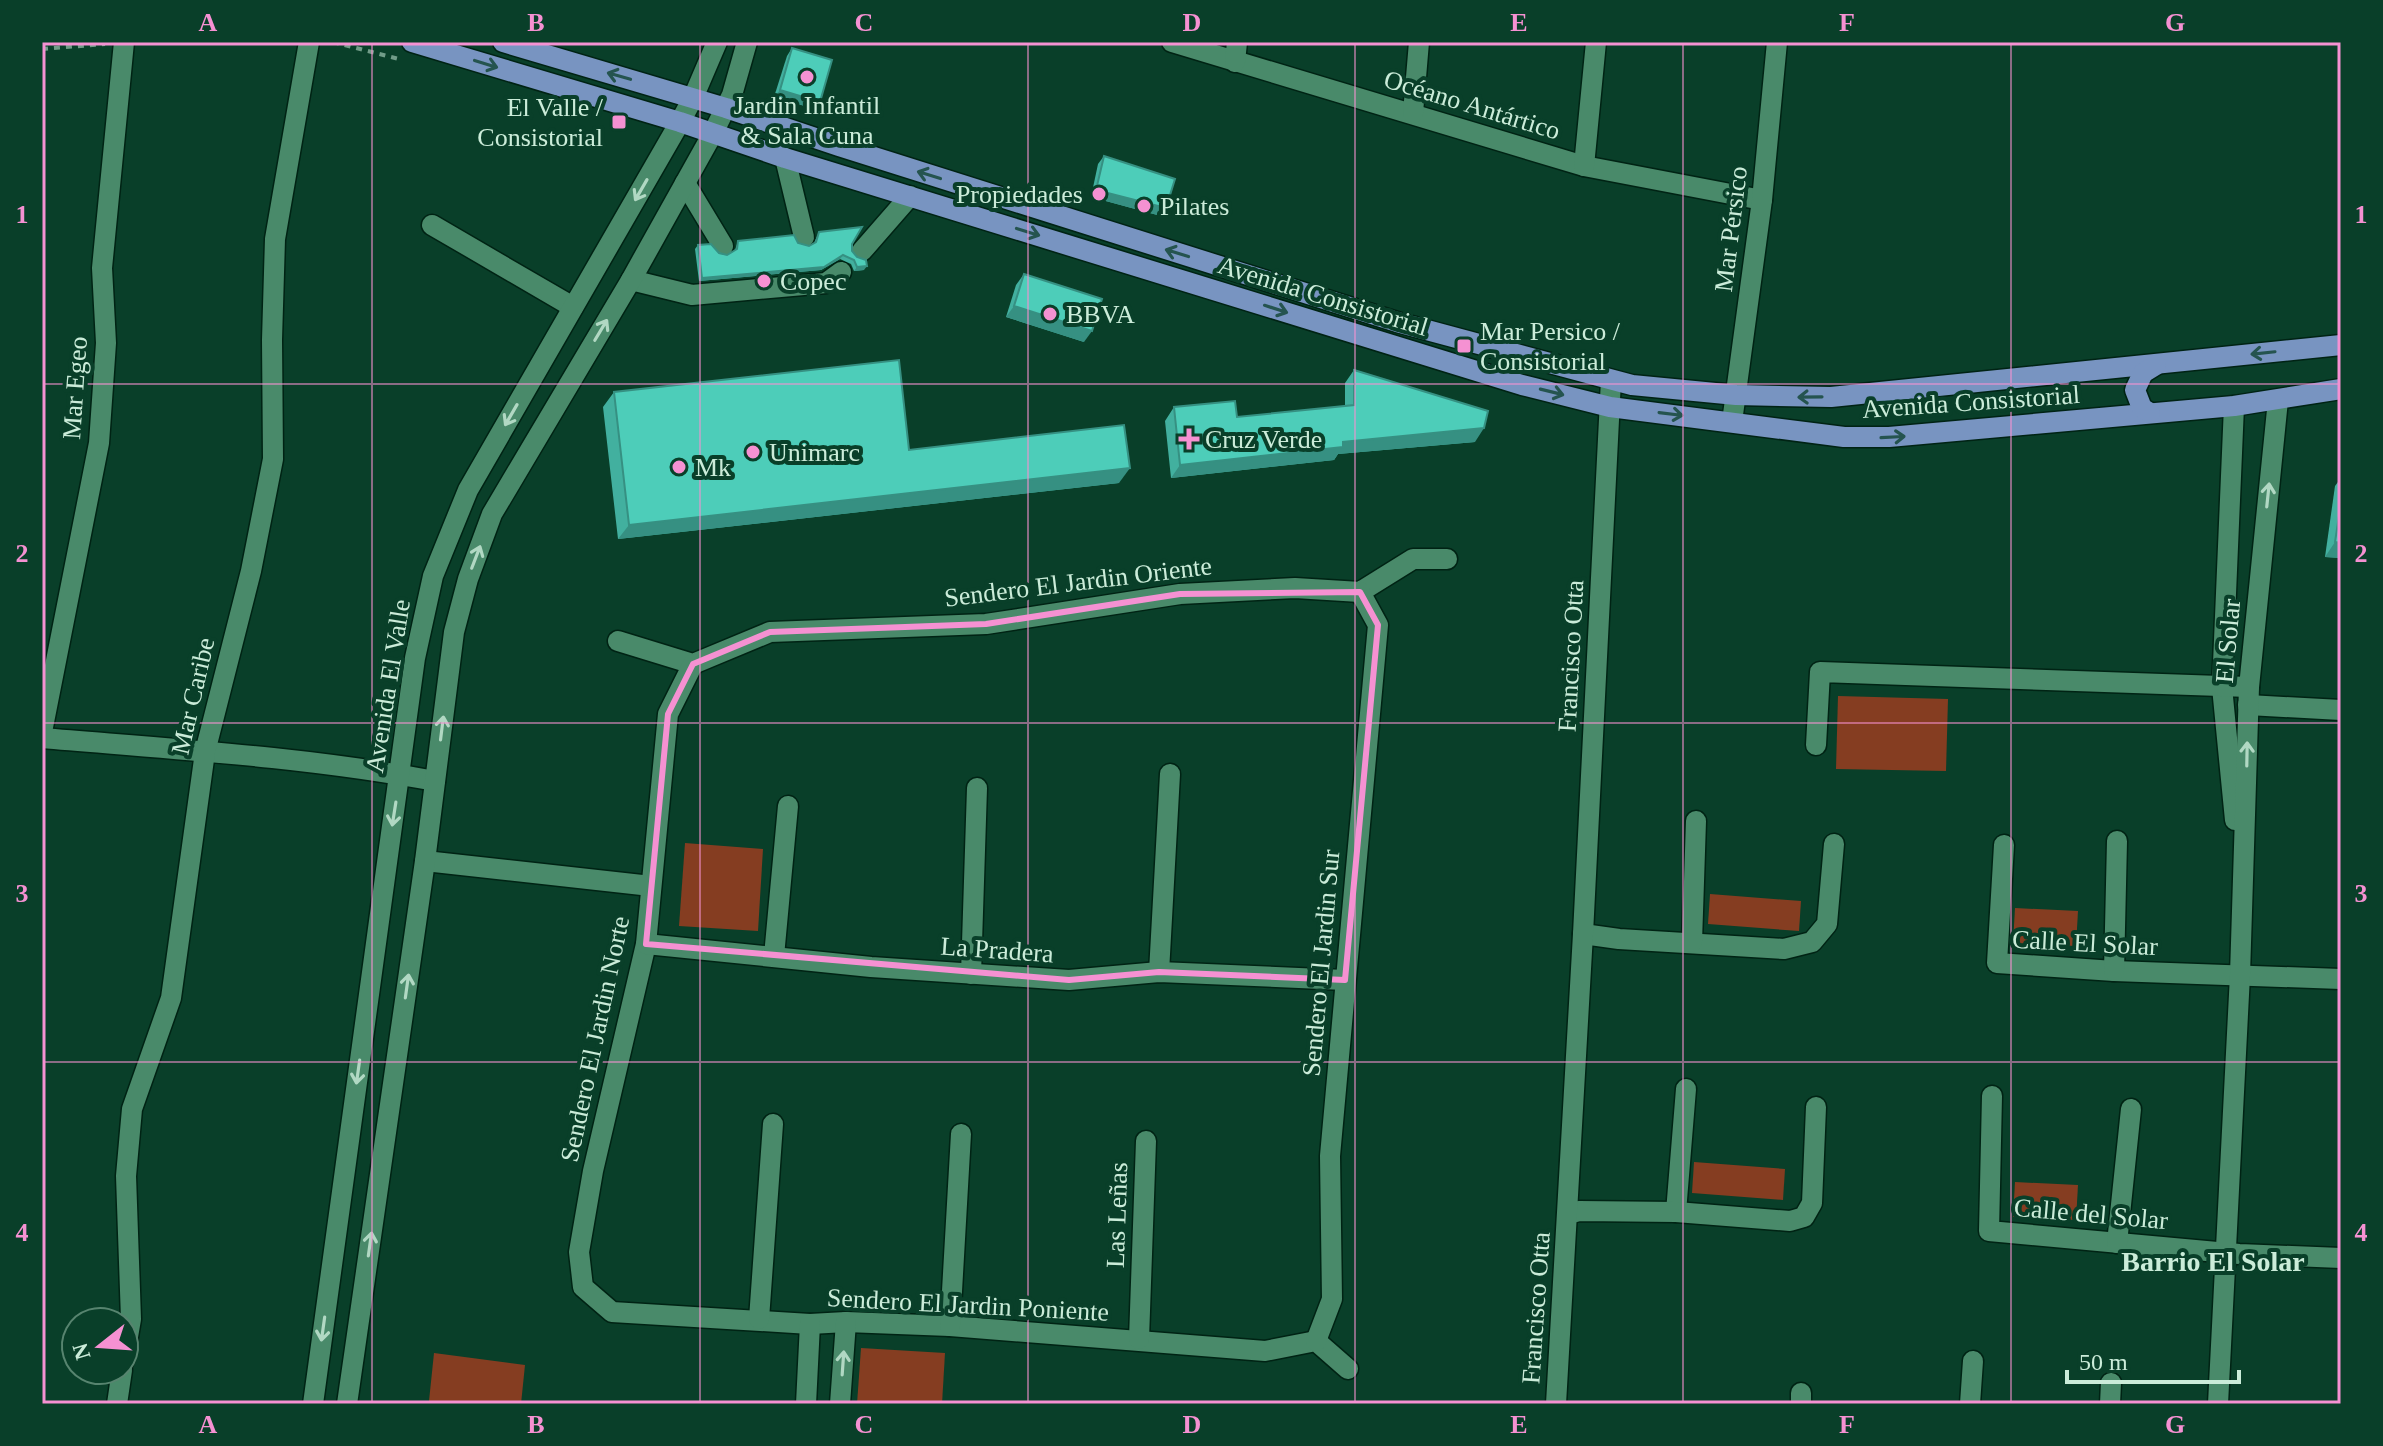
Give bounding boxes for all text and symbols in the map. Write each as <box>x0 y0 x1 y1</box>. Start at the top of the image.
text: A <box>199 8 218 37</box>
text: B <box>527 8 545 37</box>
text: C <box>855 8 873 37</box>
text: D <box>1183 8 1201 37</box>
text: E <box>1510 8 1528 37</box>
text: F <box>1839 8 1855 37</box>
text: G <box>2165 8 2185 37</box>
one-way arrow <box>473 57 499 72</box>
street label: Océano Antártico <box>1380 64 1564 146</box>
one-way arrow <box>606 68 632 83</box>
marker: Jardin Infantil & Sala Cuna <box>798 68 816 86</box>
place label: Jardin Infantil & Sala Cuna <box>734 91 880 150</box>
place label: El Valle / Consistorial <box>477 93 604 152</box>
marker: El Valle / Consistorial <box>610 113 628 131</box>
street label: Mar Pérsico <box>1709 165 1753 293</box>
one-way arrow <box>917 166 942 181</box>
one-way arrow <box>633 178 649 201</box>
place label: Propiedades <box>956 180 1083 209</box>
marker: Propiedades <box>1090 185 1108 203</box>
place label: Pilates <box>1160 192 1229 221</box>
marker: Pilates <box>1135 197 1153 215</box>
text: 1 <box>16 200 29 229</box>
text: 1 <box>2355 200 2368 229</box>
one-way arrow <box>1015 225 1041 240</box>
one-way arrow <box>1165 244 1190 259</box>
street label: Avenida Consistorial <box>1214 250 1432 342</box>
place label: Copec <box>780 267 846 296</box>
marker: Copec <box>755 272 773 290</box>
place label: BBVA <box>1066 300 1135 329</box>
one-way arrow <box>1263 302 1289 317</box>
marker: BBVA <box>1041 305 1059 323</box>
place label: Mar Persico / Consistorial <box>1480 317 1621 376</box>
one-way arrow <box>593 319 609 342</box>
street label: Mar Egeo <box>57 335 93 441</box>
marker: Mar Persico / Consistorial <box>1455 337 1473 355</box>
one-way arrow <box>2251 346 2277 361</box>
street label: Avenida Consistorial <box>1861 380 2081 424</box>
one-way arrow <box>1539 386 1564 401</box>
one-way arrow <box>1797 389 1824 405</box>
one-way arrow <box>503 403 519 426</box>
one-way arrow <box>1658 407 1683 422</box>
place label: Cruz Verde <box>1205 425 1322 454</box>
one-way arrow <box>1879 429 1906 444</box>
marker: Cruz Verde <box>1180 430 1198 448</box>
place label: Unimarc <box>769 438 860 467</box>
marker: Unimarc <box>744 443 762 461</box>
place label: Mk <box>695 453 731 482</box>
marker: Mk <box>670 458 688 476</box>
one-way arrow <box>2261 482 2276 509</box>
text: 2 <box>16 539 29 568</box>
text: 2 <box>2355 539 2368 568</box>
one-way arrow <box>470 545 484 570</box>
street label: Sendero El Jardin Oriente <box>943 551 1213 613</box>
street label: Francisco Otta <box>1553 579 1589 733</box>
street label: Avenida El Valle <box>360 597 416 775</box>
street label: El Solar <box>2210 597 2246 684</box>
street label: Mar Caribe <box>165 635 221 757</box>
one-way arrow <box>435 716 450 741</box>
one-way arrow <box>2240 741 2255 768</box>
one-way arrow <box>386 801 401 826</box>
street label: Sendero El Jardin Sur <box>1297 848 1345 1078</box>
text: 3 <box>16 879 29 908</box>
text: 3 <box>2355 879 2368 908</box>
street label: Sendero El Jardin Norte <box>555 913 635 1165</box>
street label: Calle El Solar <box>2011 925 2159 961</box>
street label: La Pradera <box>939 932 1055 968</box>
one-way arrow <box>400 974 415 999</box>
one-way arrow <box>350 1059 365 1084</box>
street label: Las Leñas <box>1101 1161 1133 1269</box>
street label: Calle del Solar <box>2013 1193 2170 1235</box>
text: 4 <box>16 1218 29 1247</box>
text: 4 <box>2355 1218 2368 1247</box>
one-way arrow <box>363 1231 378 1257</box>
street label: Francisco Otta <box>1516 1231 1556 1385</box>
district label: Barrio El Solar <box>2121 1246 2305 1277</box>
street label: Sendero El Jardin Poniente <box>826 1283 1110 1327</box>
north arrow <box>60 1306 140 1386</box>
one-way arrow <box>315 1316 330 1342</box>
scale bar <box>2067 1334 2239 1384</box>
text: N <box>67 1340 96 1363</box>
text: 50 m <box>2079 1349 2128 1375</box>
one-way arrow <box>836 1350 851 1377</box>
text: A <box>199 1410 218 1439</box>
text: B <box>527 1410 545 1439</box>
text: C <box>855 1410 873 1439</box>
text: D <box>1183 1410 1201 1439</box>
text: E <box>1510 1410 1528 1439</box>
text: F <box>1839 1410 1855 1439</box>
text: G <box>2165 1410 2185 1439</box>

